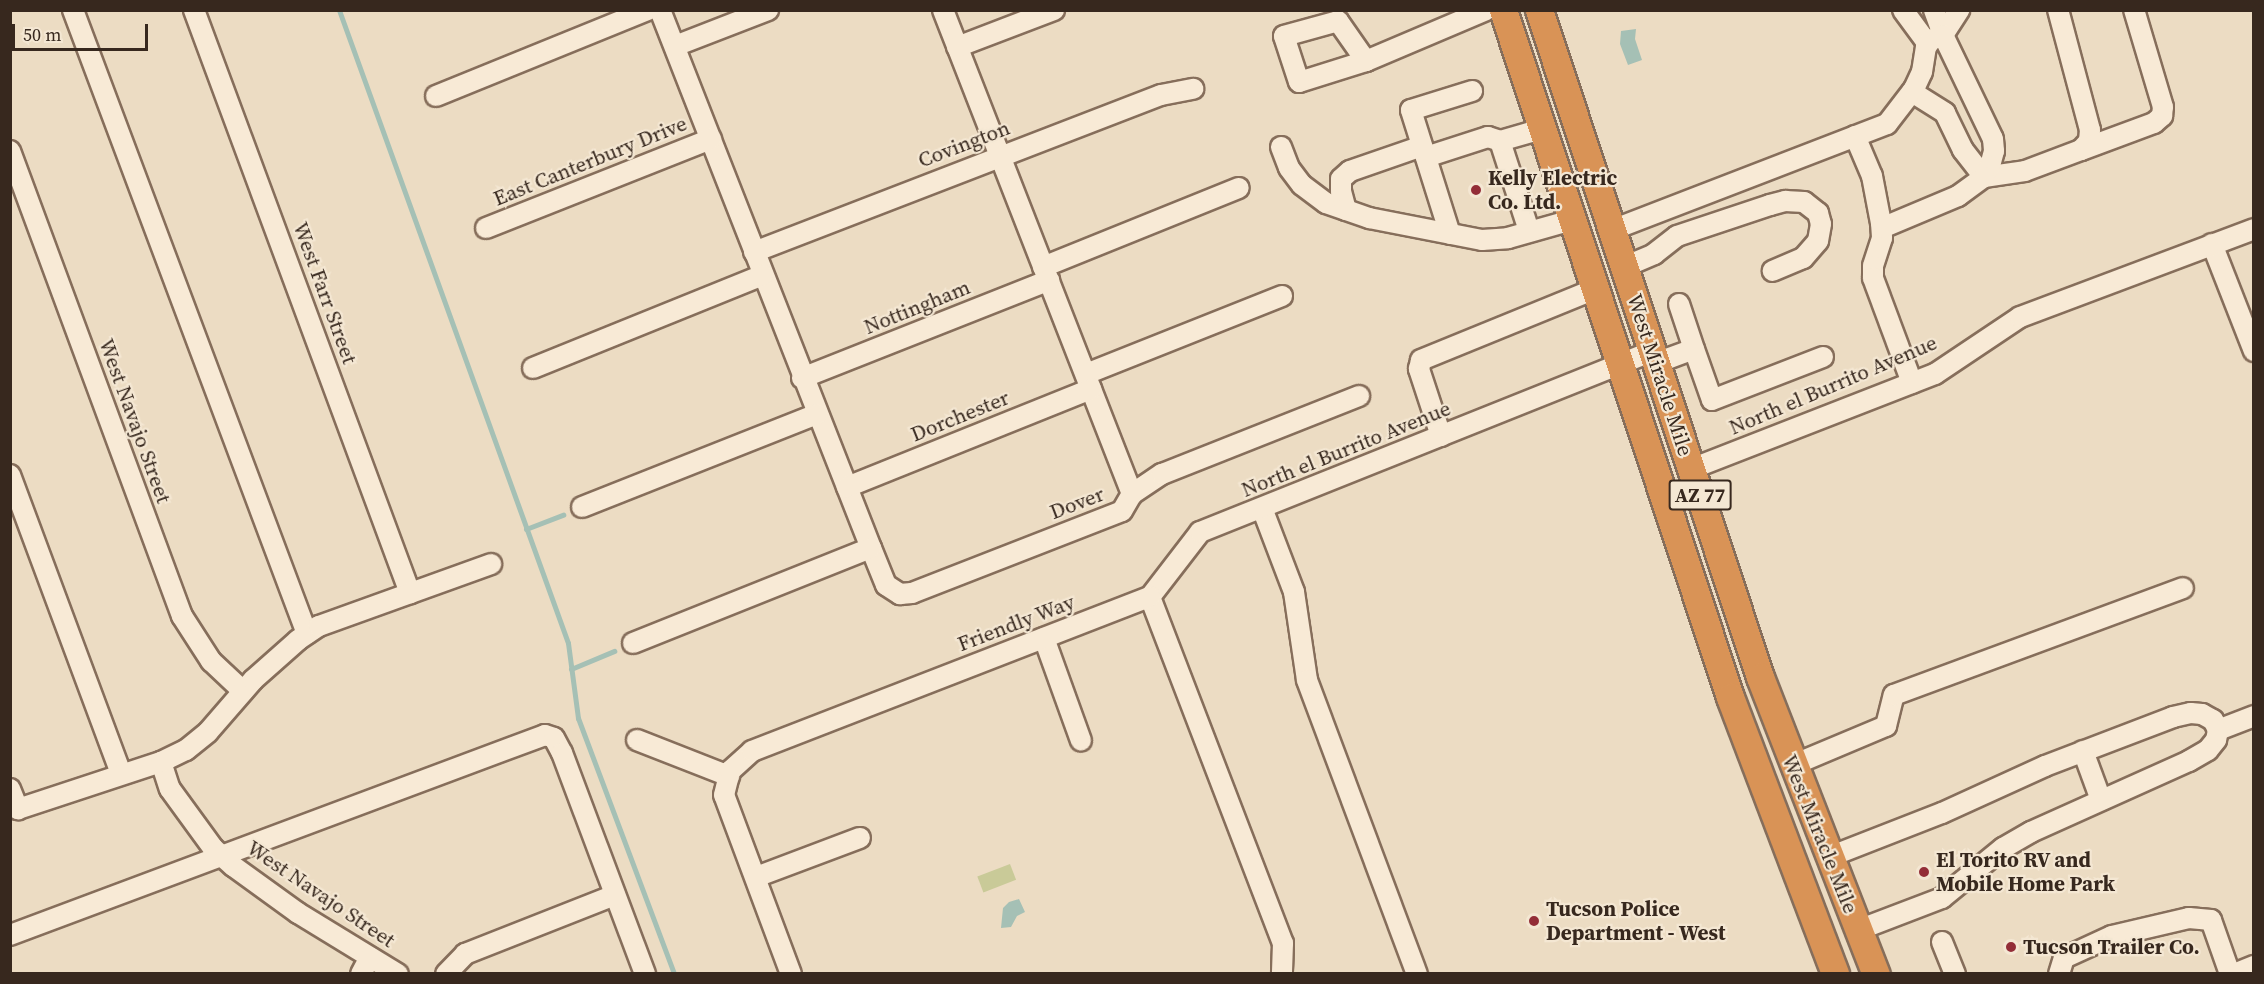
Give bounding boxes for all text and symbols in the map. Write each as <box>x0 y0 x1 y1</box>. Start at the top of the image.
scale bar <box>15 12 152 50</box>
text: 50 m <box>23 22 61 47</box>
street label: East Canterbury Drive <box>490 111 690 211</box>
street label: Covington <box>915 115 1013 173</box>
place label: Kelly Electric Co. Ltd. <box>1488 165 1617 215</box>
marker: Kelly Electric Co. Ltd. <box>1469 183 1483 197</box>
street label: West Farr Street <box>288 219 362 367</box>
street label: Nottingham <box>860 274 974 340</box>
street label: West Miracle Mile <box>1622 291 1698 459</box>
street label: North el Burrito Avenue <box>1725 330 1941 440</box>
street label: West Navajo Street <box>94 335 176 507</box>
street label: Dorchester <box>907 385 1013 447</box>
street label: North el Burrito Avenue <box>1238 396 1454 502</box>
road number: AZ 77 <box>1668 478 1732 512</box>
street label: Dover <box>1046 481 1108 525</box>
street label: Friendly Way <box>954 589 1078 657</box>
street label: West Miracle Mile <box>1777 751 1863 917</box>
street label: West Navajo Street <box>242 835 400 953</box>
place label: El Torito RV and Mobile Home Park <box>1936 847 2115 897</box>
marker: El Torito RV and Mobile Home Park <box>1917 865 1931 879</box>
place label: Tucson Police Department - West <box>1546 896 1726 946</box>
marker: Tucson Police Department - West <box>1527 914 1541 928</box>
place label: Tucson Trailer Co. <box>2023 934 2200 960</box>
marker: Tucson Trailer Co. <box>2004 940 2018 954</box>

